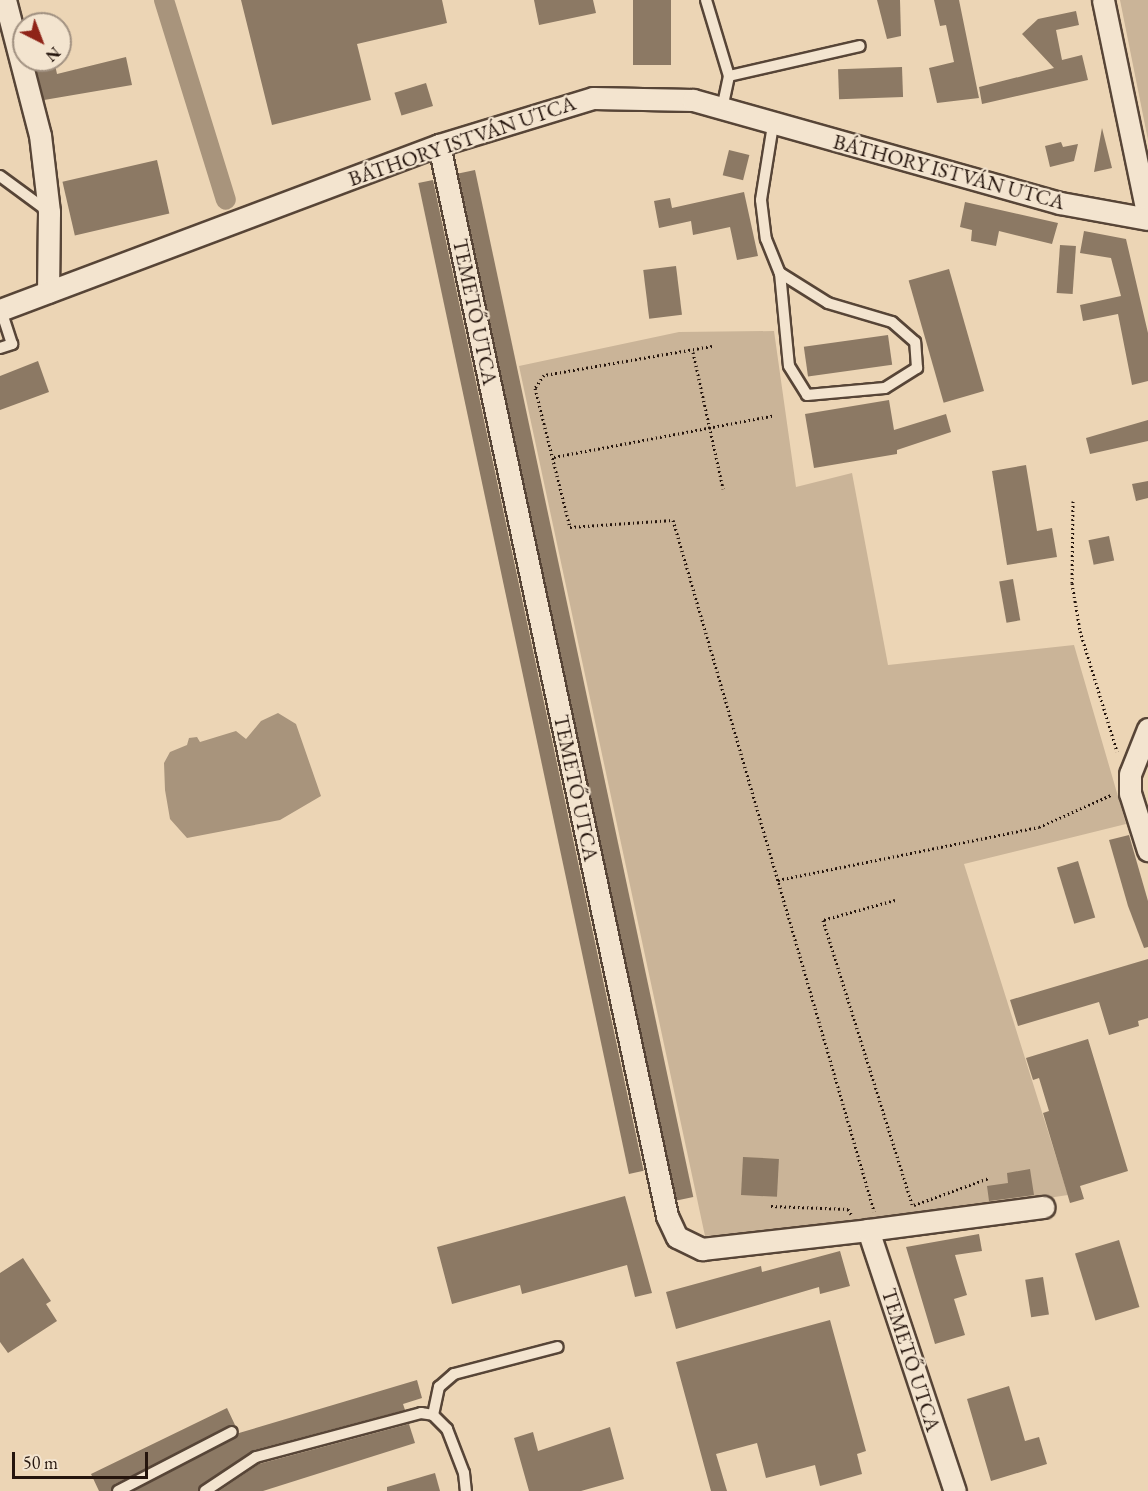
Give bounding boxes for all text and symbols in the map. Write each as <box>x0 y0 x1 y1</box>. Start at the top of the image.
north arrow <box>12 12 72 72</box>
text: N <box>41 42 65 66</box>
street label: BÁTHORY ISTVÁN UTCA <box>345 90 579 192</box>
street label: BÁTHORY ISTVÁN UTCA <box>830 129 1068 215</box>
street label: TEMETŐ UTCA <box>447 236 503 388</box>
street label: TEMETŐ UTCA <box>548 712 604 864</box>
street label: TEMETŐ UTCA <box>876 1285 946 1435</box>
scale bar <box>15 1440 152 1478</box>
text: 50 m <box>23 1451 58 1474</box>

